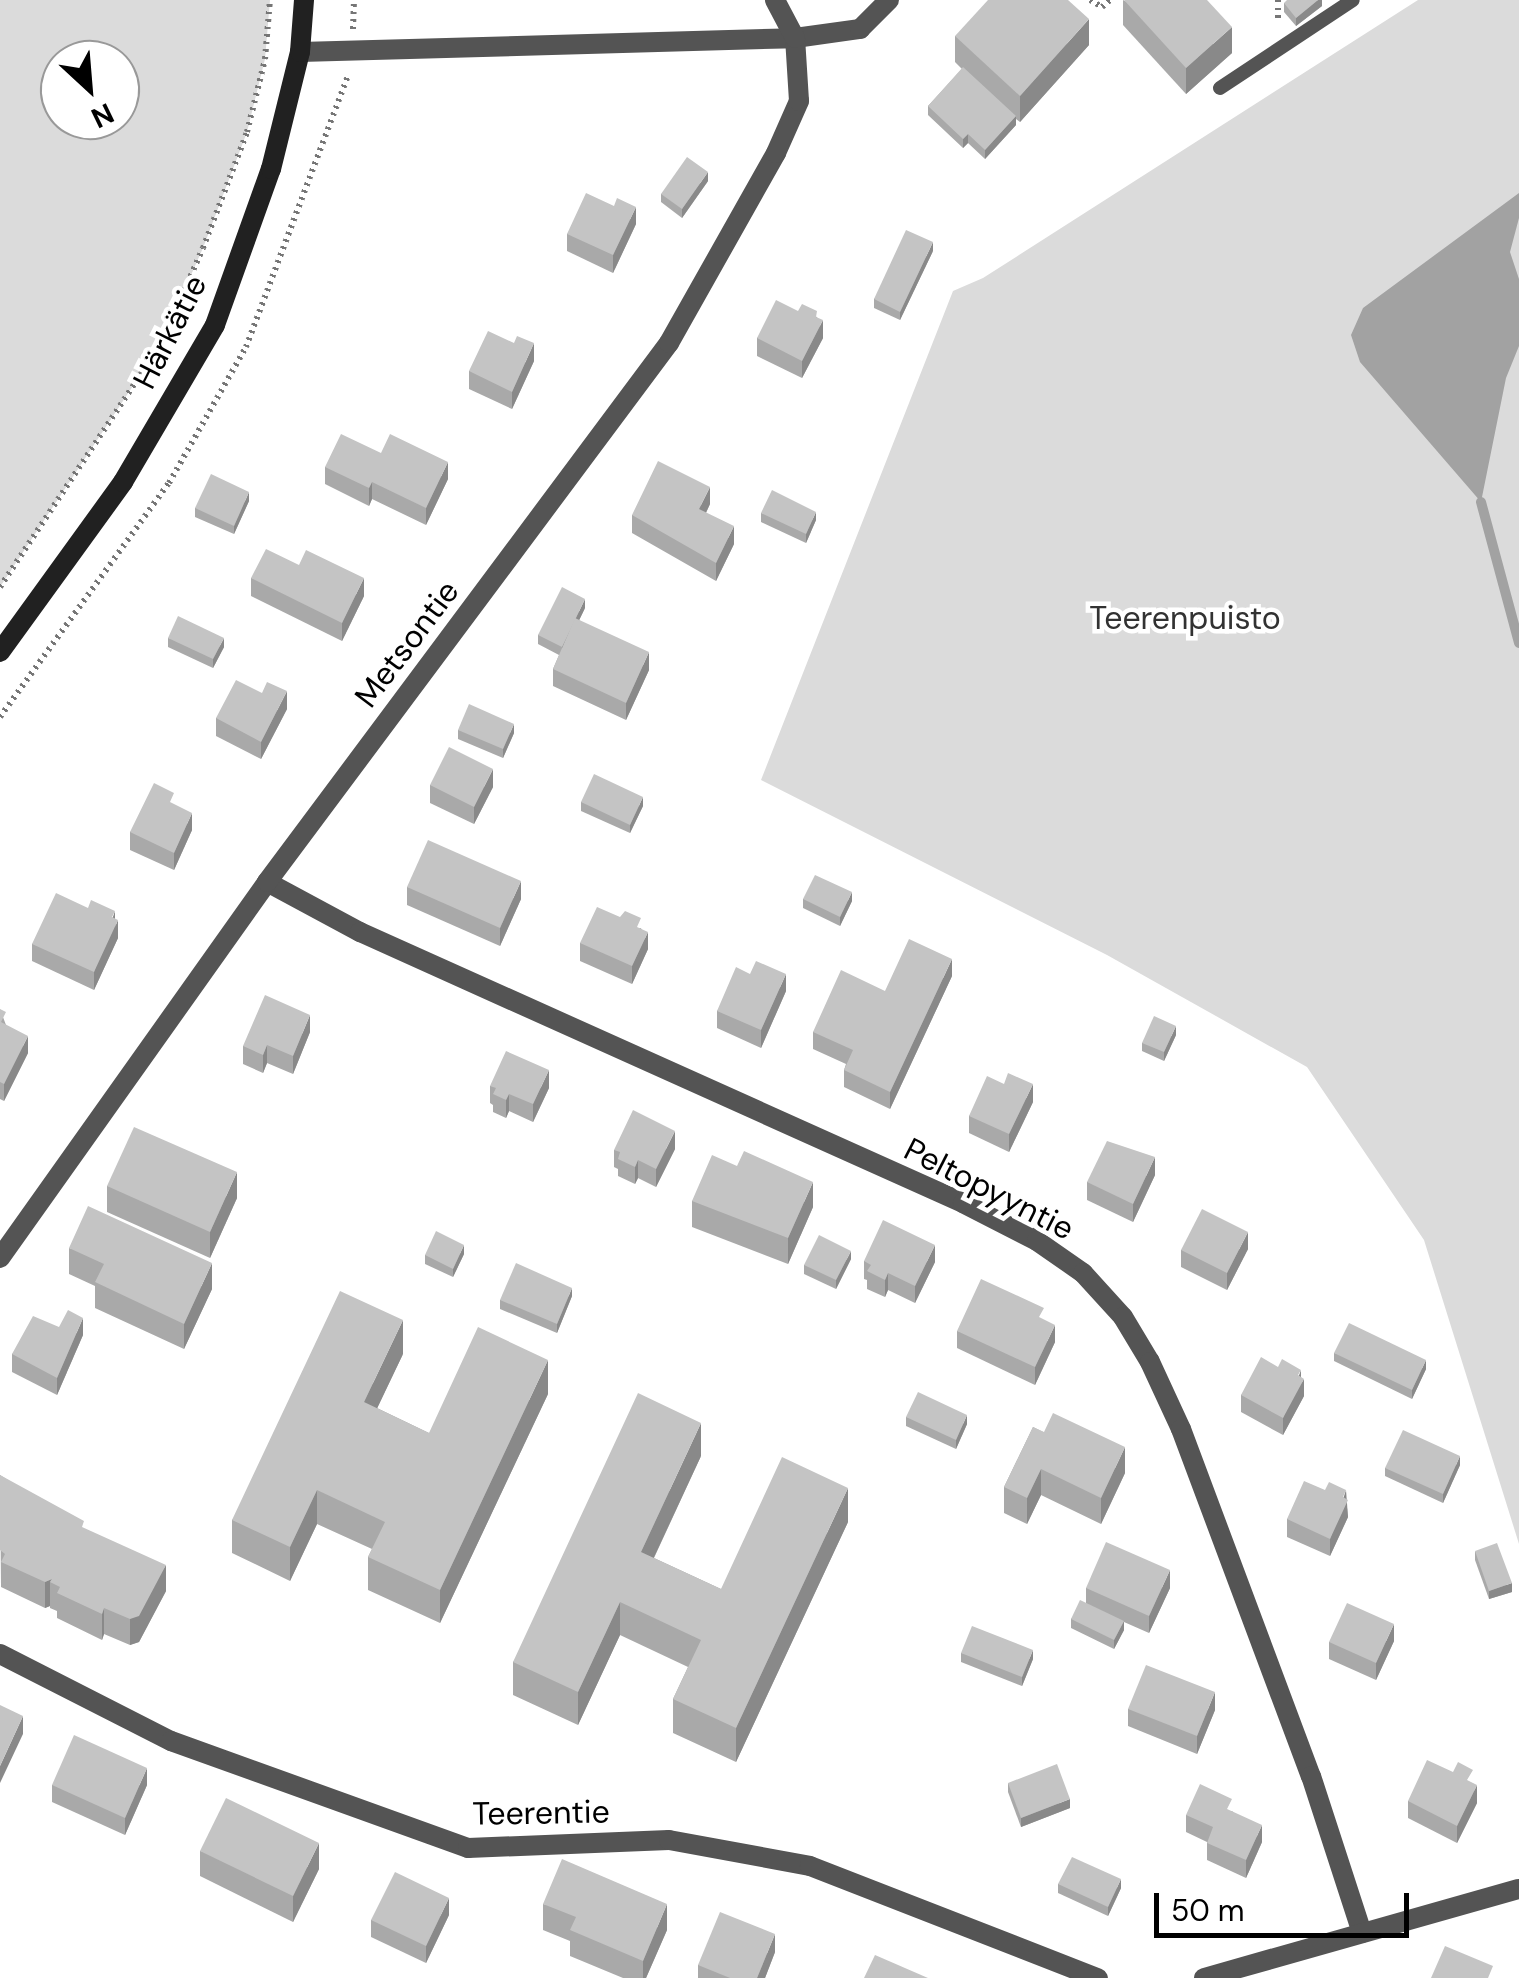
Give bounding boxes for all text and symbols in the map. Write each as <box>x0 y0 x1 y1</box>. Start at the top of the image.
north arrow <box>40 40 140 140</box>
text: N <box>85 95 120 137</box>
street label: Härkätie <box>125 269 215 395</box>
street label: Metsontie <box>347 573 467 715</box>
park label: Teerenpuisto <box>1089 599 1281 637</box>
street label: Peltopyyntie <box>898 1130 1080 1248</box>
street label: Teerentie <box>472 1793 610 1833</box>
scale bar <box>1159 1873 1414 1935</box>
text: 50 m <box>1171 1891 1245 1930</box>

